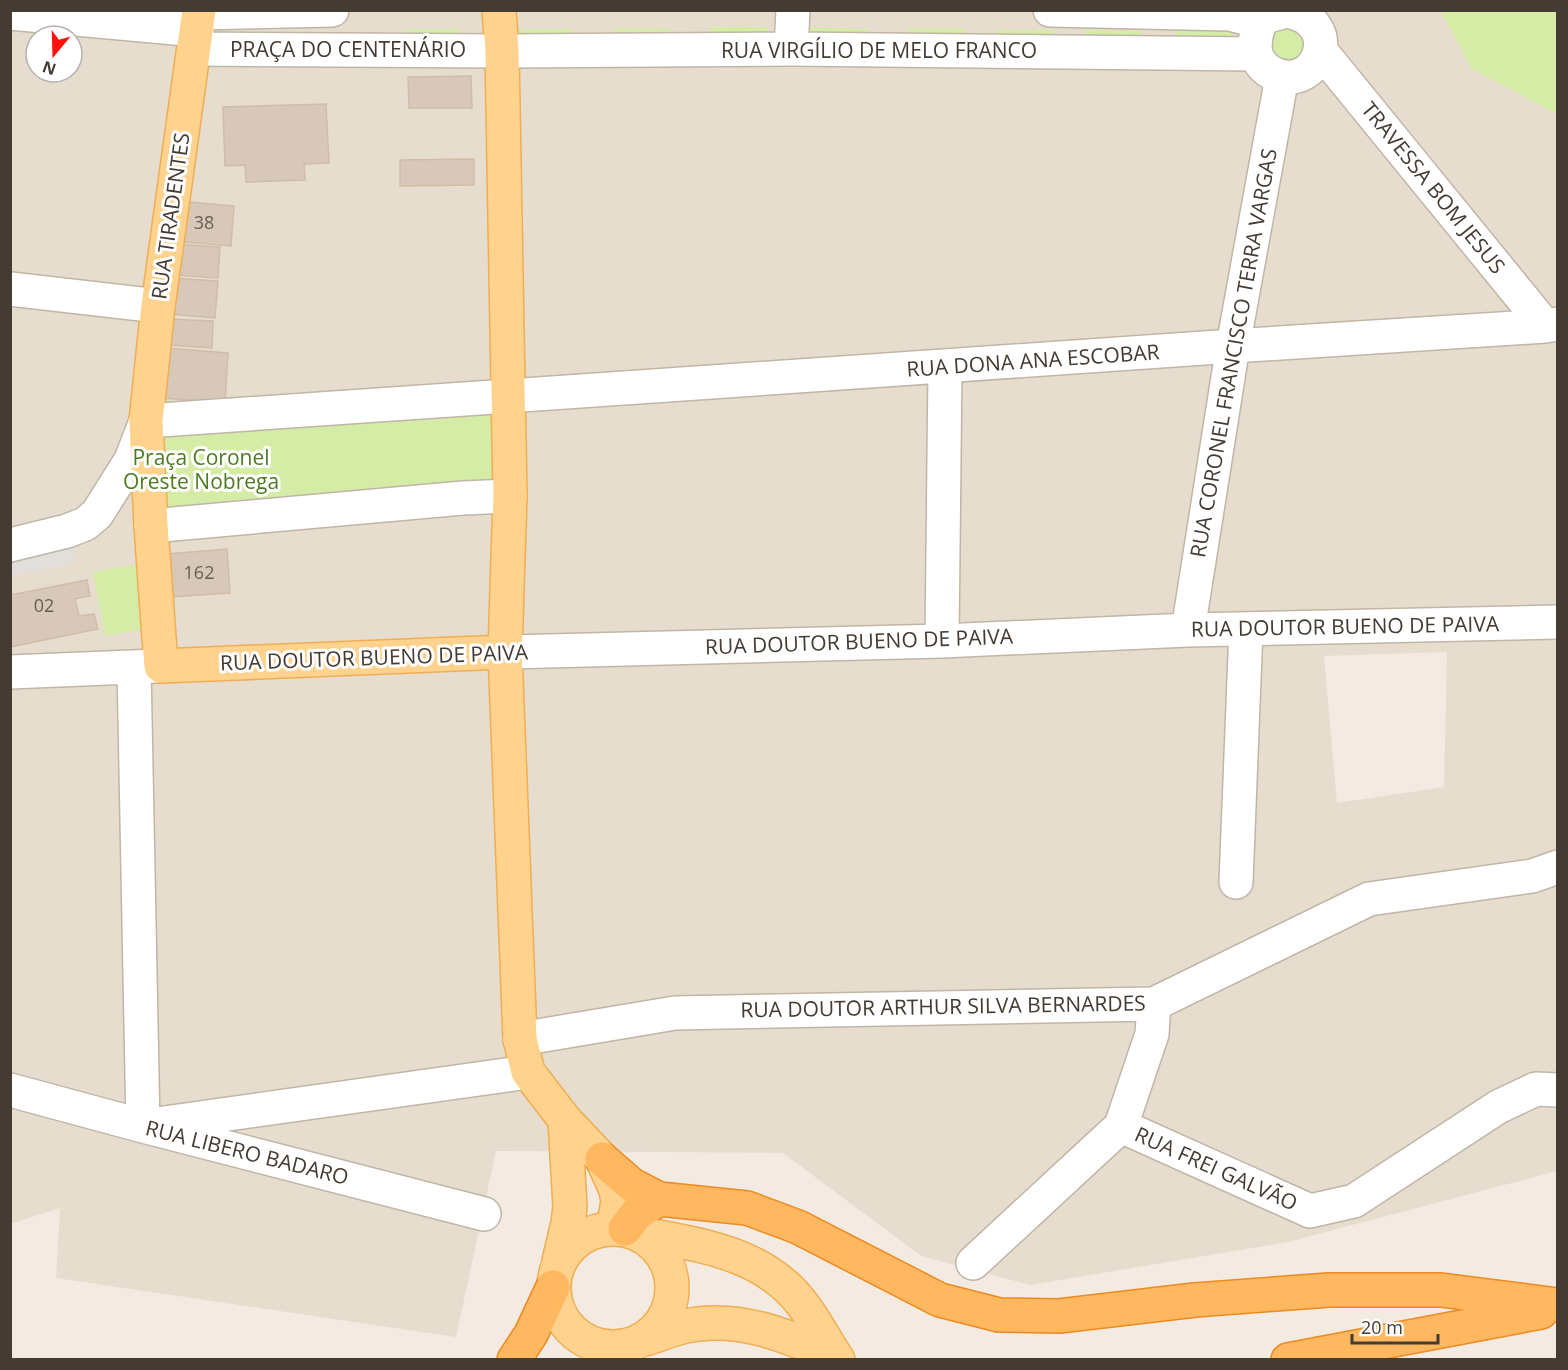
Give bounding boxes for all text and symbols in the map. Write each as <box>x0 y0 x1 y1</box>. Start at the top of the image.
north arrow <box>24 24 84 84</box>
street label: PRAÇA DO CENTENÁRIO <box>230 35 466 63</box>
street label: RUA VIRGÍLIO DE MELO FRANCO <box>721 36 1037 64</box>
text: N <box>39 56 59 81</box>
street label: TRAVESSA BOM JESUS <box>1356 96 1512 279</box>
street label: RUA TIRADENTES <box>144 131 196 301</box>
street label: RUA CORONEL FRANCISCO TERRA VARGAS <box>1183 146 1283 560</box>
house number: 38 <box>194 210 214 234</box>
street label: RUA DONA ANA ESCOBAR <box>906 337 1160 383</box>
park label: Praça Coronel Oreste Nobrega <box>123 443 279 495</box>
house number: 162 <box>184 560 214 584</box>
house number: 02 <box>34 593 54 617</box>
street label: RUA DOUTOR BUENO DE PAIVA <box>1191 609 1500 643</box>
street label: RUA DOUTOR BUENO DE PAIVA <box>704 622 1014 660</box>
street label: RUA DOUTOR BUENO DE PAIVA <box>219 638 529 676</box>
street label: RUA DOUTOR ARTHUR SILVA BERNARDES <box>740 988 1146 1024</box>
street label: RUA LIBERO BADARO <box>143 1113 352 1191</box>
street label: RUA FREI GALVÃO <box>1131 1120 1302 1217</box>
scale bar <box>1352 1307 1438 1345</box>
text: 20 m <box>1361 1315 1403 1339</box>

